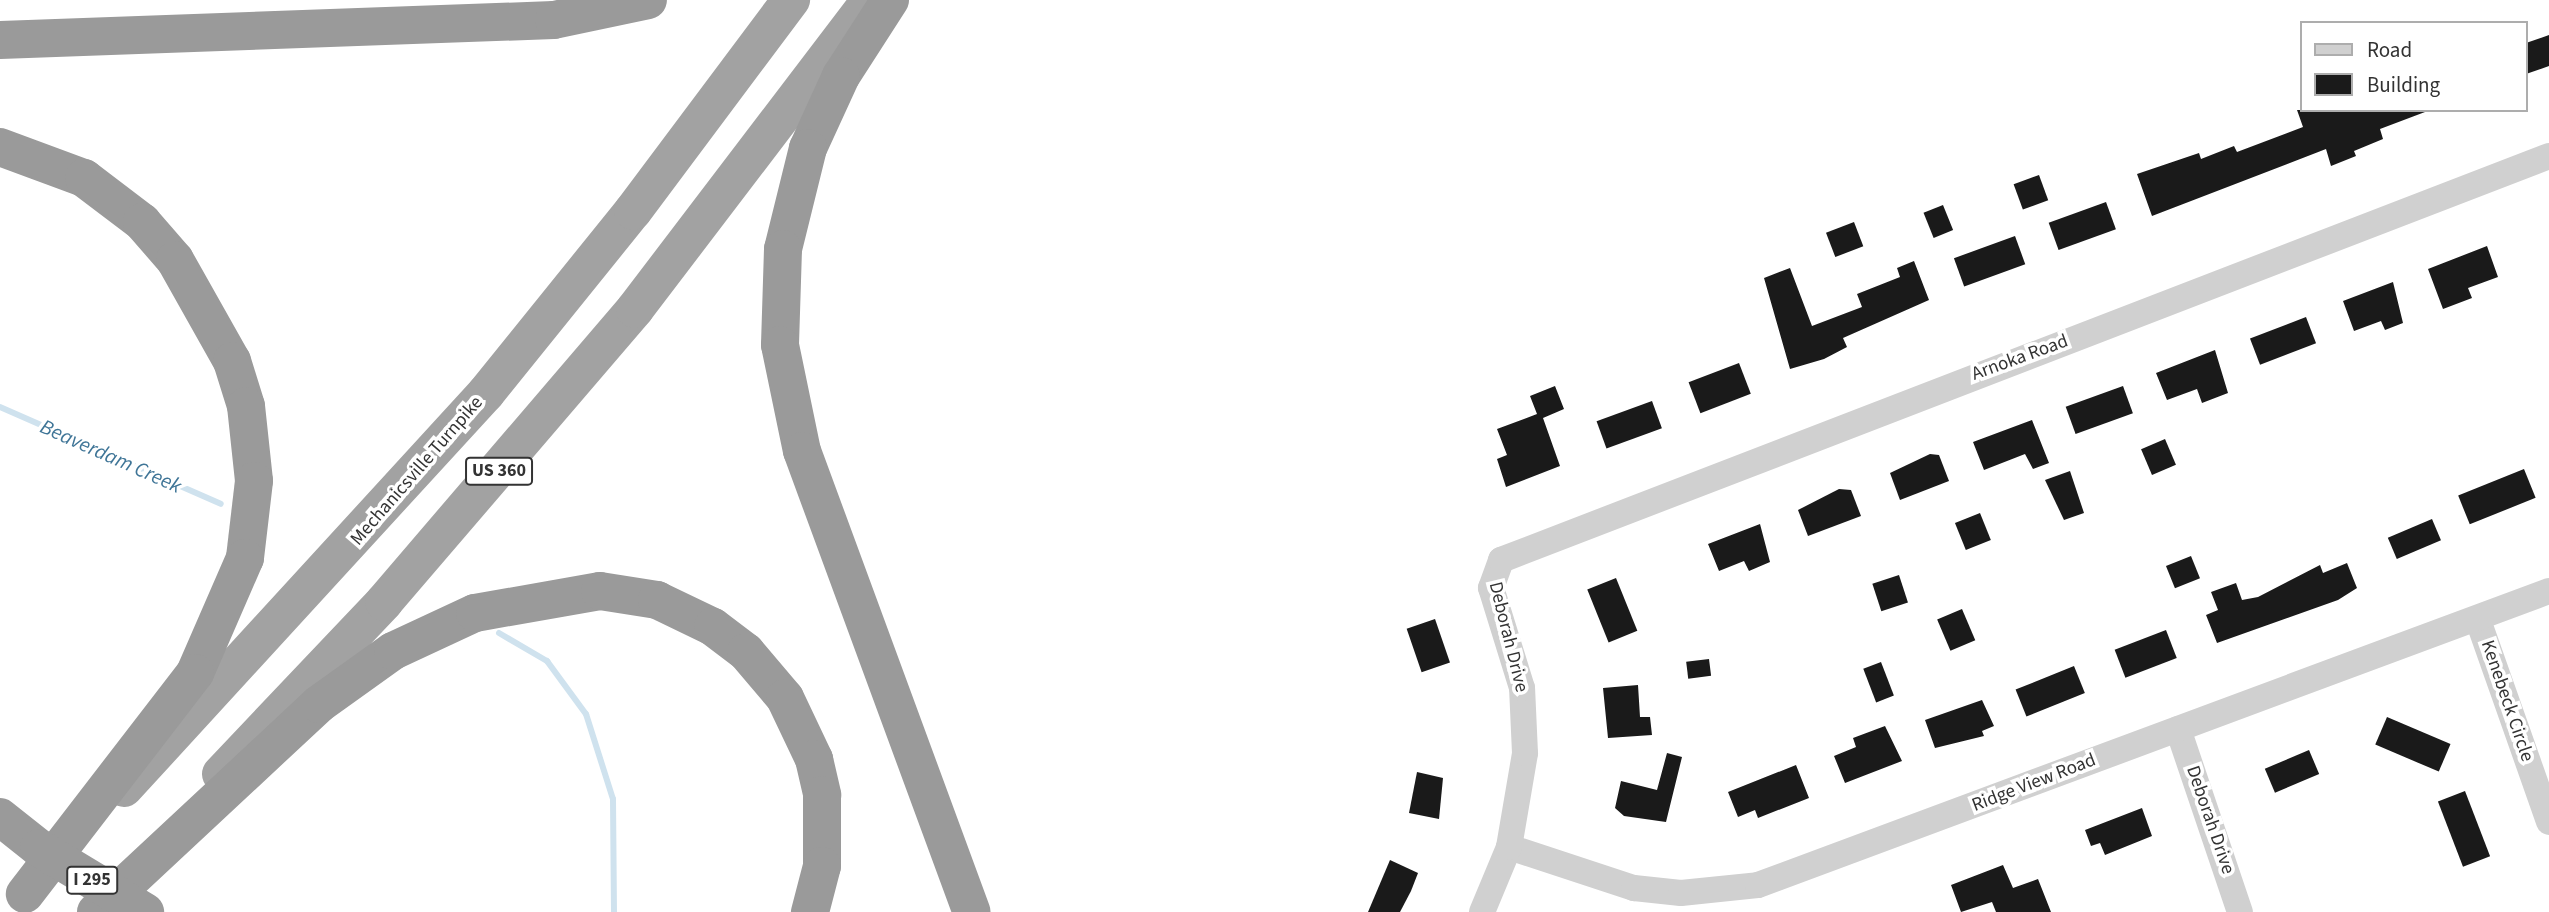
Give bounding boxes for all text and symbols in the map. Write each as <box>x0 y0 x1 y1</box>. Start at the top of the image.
legend <box>2300 21 2528 112</box>
text: Road <box>2367 35 2412 65</box>
text: Building <box>2367 70 2440 100</box>
street label: Arnoka Road <box>1969 330 2071 386</box>
street label: Mechanicsville Turnpike <box>346 392 488 550</box>
water label: Beaverdam Creek <box>37 414 185 498</box>
road number: US 360 <box>464 457 534 486</box>
street label: Deborah Drive <box>1483 579 1533 695</box>
street label: Kenebeck Circle <box>2476 637 2538 765</box>
street label: Ridge View Road <box>1969 749 2099 817</box>
street label: Deborah Drive <box>2181 763 2239 877</box>
road number: I 295 <box>66 866 118 894</box>

